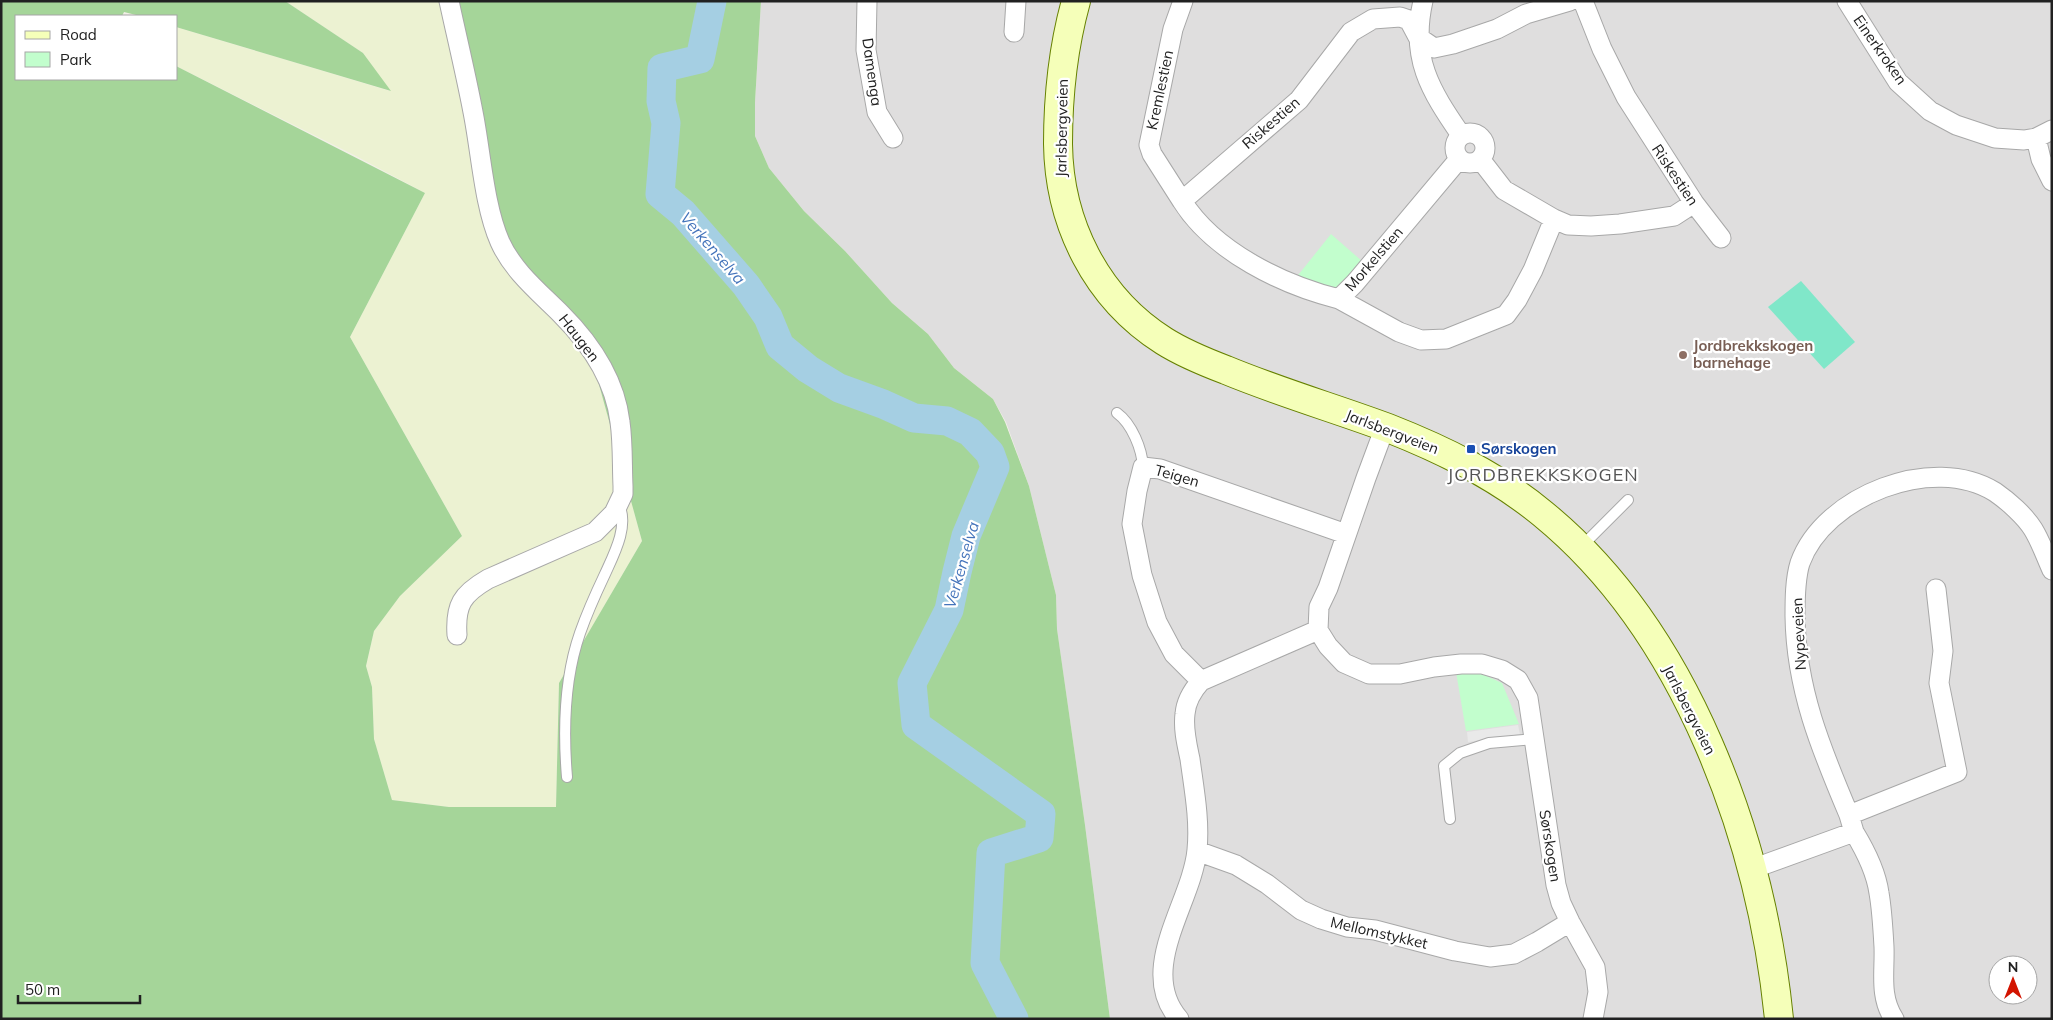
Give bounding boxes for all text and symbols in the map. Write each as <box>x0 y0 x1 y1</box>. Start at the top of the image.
street label: Einerkroken <box>1849 11 1911 88</box>
legend <box>15 15 178 80</box>
text: Road <box>60 25 97 44</box>
street label: Damenga <box>858 37 887 107</box>
street label: Kremlestien <box>1142 48 1177 132</box>
text: Park <box>60 50 92 69</box>
street label: Jarlsbergveien <box>1051 79 1072 177</box>
street label: Riskestien <box>1238 92 1303 153</box>
street label: Riskestien <box>1648 140 1703 209</box>
water label: Verkenselva <box>676 208 750 289</box>
street label: Morkelstien <box>1340 223 1407 295</box>
street label: Haugen <box>555 310 604 365</box>
place label: Jordbrekkskogen barnehage <box>1693 336 1813 372</box>
marker: Jordbrekkskogen barnehage <box>1677 349 1689 361</box>
street label: Jarlsbergveien <box>1343 405 1442 458</box>
place label: Sørskogen <box>1481 439 1557 458</box>
marker: Sørskogen <box>1465 443 1477 455</box>
street label: Teigen <box>1153 460 1202 491</box>
district label: JORDBREKKSKOGEN <box>1447 463 1639 486</box>
water label: Verkenselva <box>939 519 983 611</box>
street label: Nypeveien <box>1787 597 1810 671</box>
street label: Jarlsbergveien <box>1659 662 1720 758</box>
street label: Sørskogen <box>1535 808 1566 883</box>
street label: Mellomstykket <box>1329 912 1430 953</box>
north arrow <box>1988 955 2038 1005</box>
text: N <box>2008 958 2018 976</box>
scale bar <box>18 972 140 1004</box>
text: 50 m <box>25 980 60 999</box>

